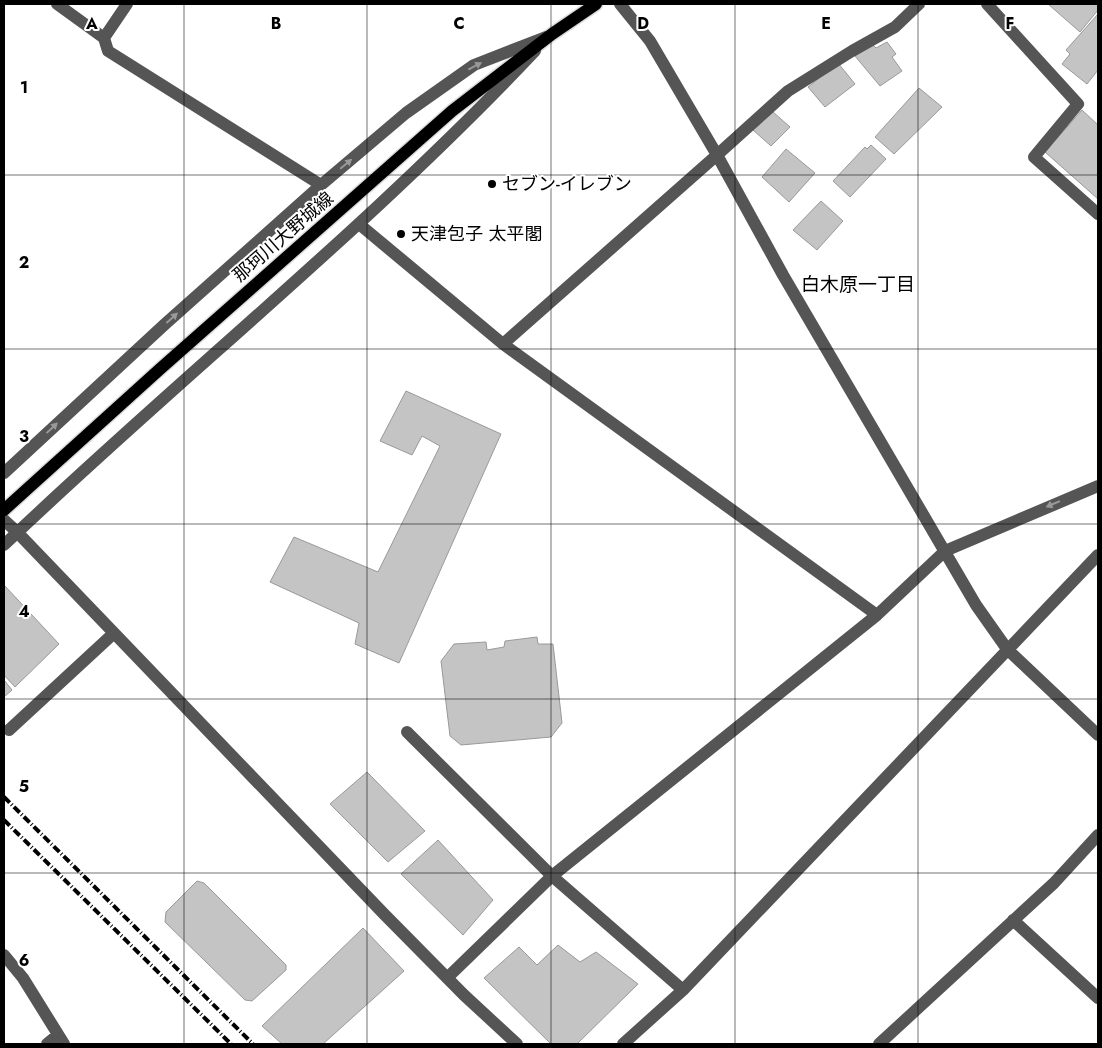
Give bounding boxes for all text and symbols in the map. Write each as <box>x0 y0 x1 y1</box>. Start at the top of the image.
text: A <box>85 12 98 35</box>
text: B <box>271 12 281 35</box>
text: C <box>453 12 465 35</box>
text: D <box>637 12 649 35</box>
text: E <box>821 12 831 35</box>
text: F <box>1006 12 1014 35</box>
one-way arrow <box>468 62 482 70</box>
text: 1 <box>20 76 28 99</box>
one-way arrow <box>339 158 352 169</box>
place label: セブン-イレブン <box>502 171 632 197</box>
marker: セブン-イレブン <box>486 178 498 190</box>
street label: 那珂川大野城線 <box>227 186 339 288</box>
place label: 天津包子 太平閣 <box>411 221 542 247</box>
marker: 天津包子 太平閣 <box>395 228 407 240</box>
text: 2 <box>19 251 29 274</box>
district label: 白木原一丁目 <box>801 271 915 298</box>
one-way arrow <box>165 312 177 324</box>
one-way arrow <box>46 422 58 434</box>
text: 3 <box>19 425 29 448</box>
one-way arrow <box>1046 500 1060 508</box>
text: 4 <box>18 600 30 623</box>
text: 5 <box>19 775 29 798</box>
text: 6 <box>19 949 29 972</box>

